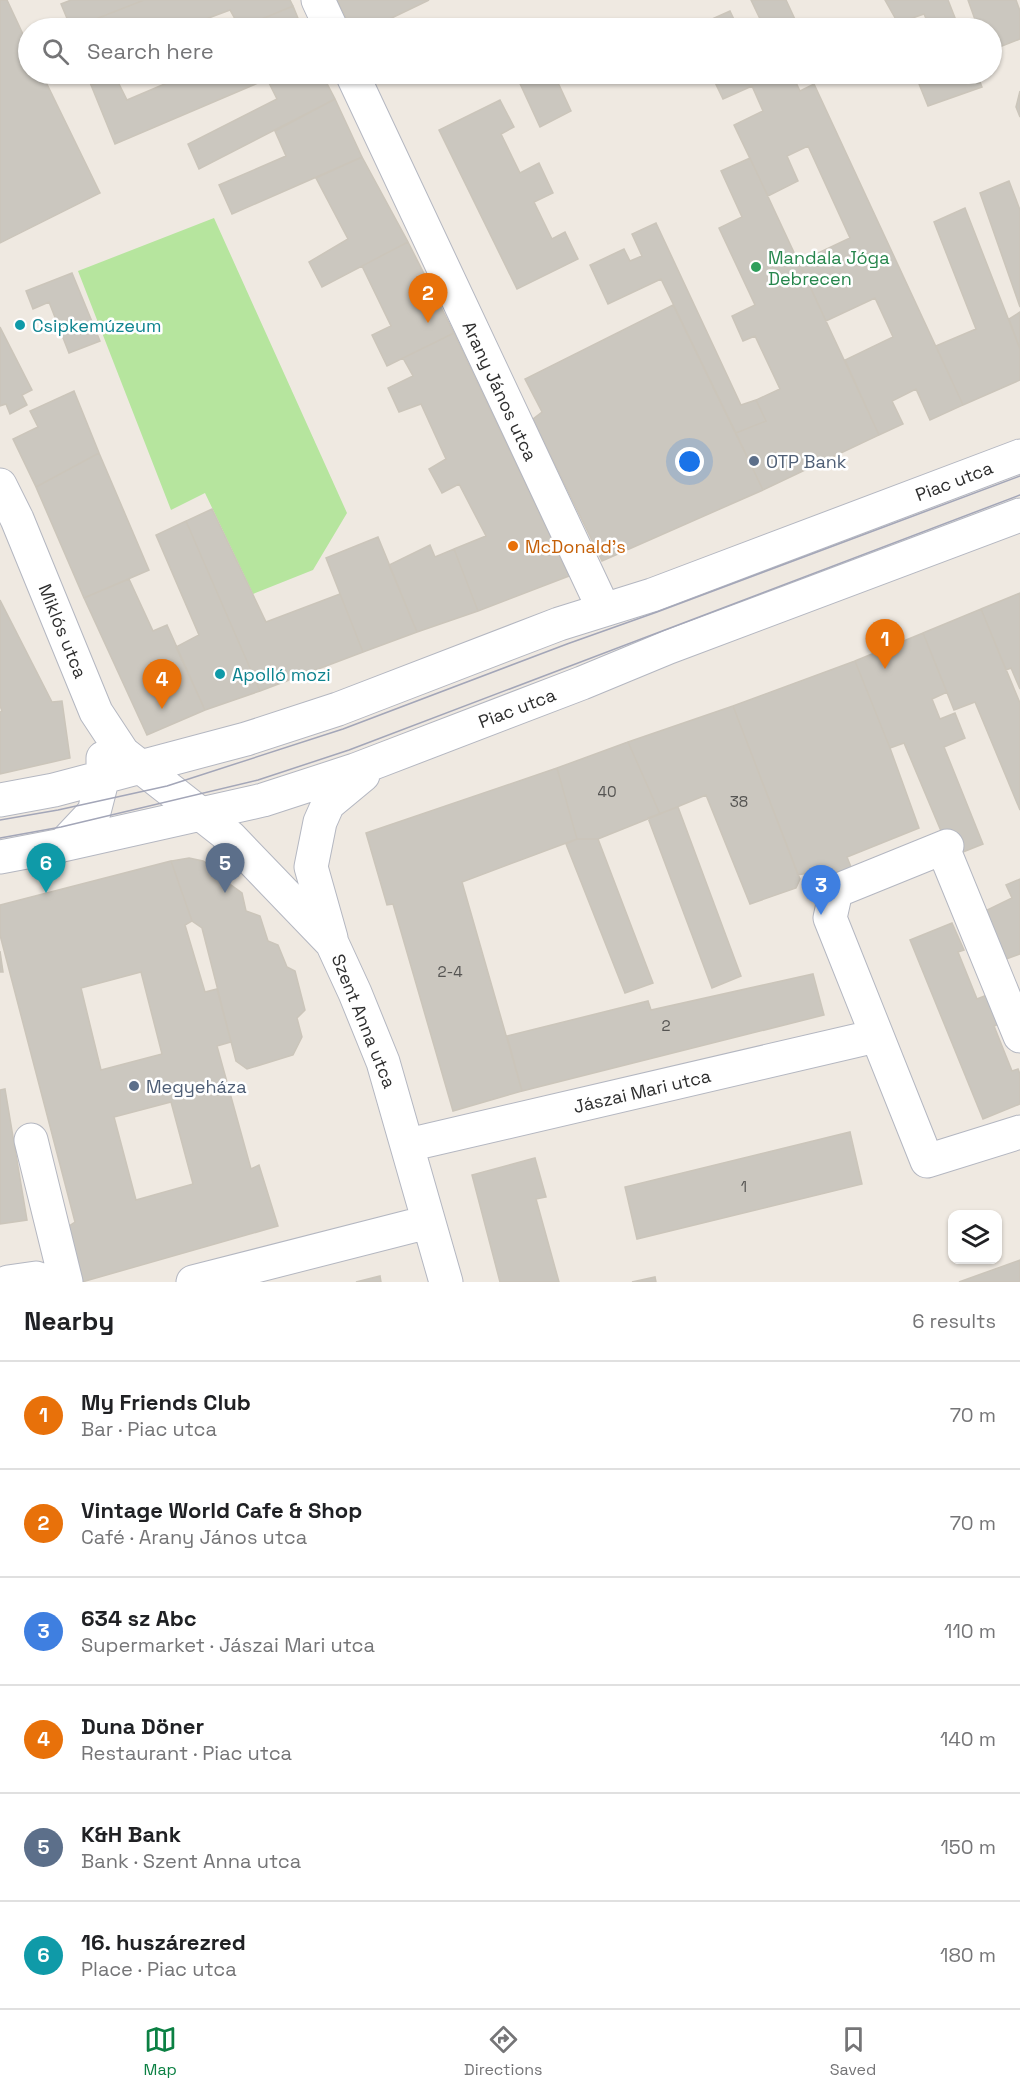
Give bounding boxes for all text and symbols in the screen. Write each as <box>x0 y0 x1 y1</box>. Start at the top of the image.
search box <box>18 18 1002 84</box>
icon: search <box>39 35 72 68</box>
text: Search here <box>87 37 214 65</box>
place label: Mandala Jóga Debrecen <box>768 246 890 290</box>
marker: Mandala Jóga Debrecen <box>749 260 763 274</box>
pin: 2 <box>408 274 448 323</box>
place label: Csipkemúzeum <box>32 314 161 337</box>
street label: Arany János utca <box>458 317 542 465</box>
marker: Csipkemúzeum <box>13 318 27 332</box>
your location <box>675 447 704 476</box>
place label: OTP Bank <box>766 450 847 473</box>
marker: OTP Bank <box>747 454 761 468</box>
street label: Piac utca <box>912 456 996 506</box>
place label: McDonald's <box>525 535 626 558</box>
marker: McDonald's <box>506 539 520 553</box>
street label: Miklós utca <box>34 581 92 681</box>
pin: 1 <box>866 620 904 669</box>
pin: 4 <box>142 660 182 709</box>
place label: Apolló mozi <box>232 663 331 686</box>
marker: Apolló mozi <box>213 667 227 681</box>
street label: Piac utca <box>475 683 559 733</box>
house number: 40 <box>598 782 617 801</box>
house number: 38 <box>730 792 748 811</box>
pin: 6 <box>26 844 66 893</box>
pin: 5 <box>206 844 244 893</box>
pin: 3 <box>802 866 840 915</box>
street label: Szent Anna utca <box>327 951 401 1091</box>
house number: 2-4 <box>437 962 463 981</box>
house number: 2 <box>661 1016 671 1035</box>
street label: Jászai Mari utca <box>571 1064 713 1118</box>
place label: Megyeháza <box>146 1075 247 1098</box>
marker: Megyeháza <box>127 1079 141 1093</box>
house number: 1 <box>741 1177 747 1196</box>
map controls <box>948 1210 1002 1264</box>
button: layers <box>948 1210 1002 1264</box>
text: Nearby <box>24 1304 114 1338</box>
text: 6 results <box>912 1308 996 1334</box>
text: My Friends Club <box>81 1388 251 1416</box>
text: 1 <box>39 1402 48 1428</box>
text: 70 m <box>950 1402 996 1428</box>
text: Bar · Piac utca <box>81 1416 217 1442</box>
text: Vintage World Cafe & Shop <box>81 1496 362 1524</box>
text: 2 <box>38 1510 49 1536</box>
text: 70 m <box>950 1510 996 1536</box>
text: Café · Arany János utca <box>81 1524 307 1550</box>
text: 634 sz Abc <box>81 1604 197 1632</box>
text: 3 <box>37 1618 50 1644</box>
text: 110 m <box>944 1618 996 1644</box>
text: Supermarket · Jászai Mari utca <box>81 1632 375 1658</box>
text: Duna Döner <box>81 1712 204 1740</box>
text: 4 <box>37 1726 50 1752</box>
text: 140 m <box>940 1726 996 1752</box>
text: Restaurant · Piac utca <box>81 1740 292 1766</box>
text: K&H Bank <box>81 1820 181 1848</box>
text: 5 <box>38 1834 50 1860</box>
text: 150 m <box>941 1834 996 1860</box>
text: Bank · Szent Anna utca <box>81 1848 301 1874</box>
text: 16. huszárezred <box>81 1928 246 1956</box>
text: 6 <box>37 1942 50 1968</box>
text: 180 m <box>940 1942 996 1968</box>
text: Place · Piac utca <box>81 1956 237 1982</box>
tab: Map <box>144 2023 177 2080</box>
tab: Directions <box>464 2023 543 2080</box>
tab: Saved <box>830 2023 876 2080</box>

